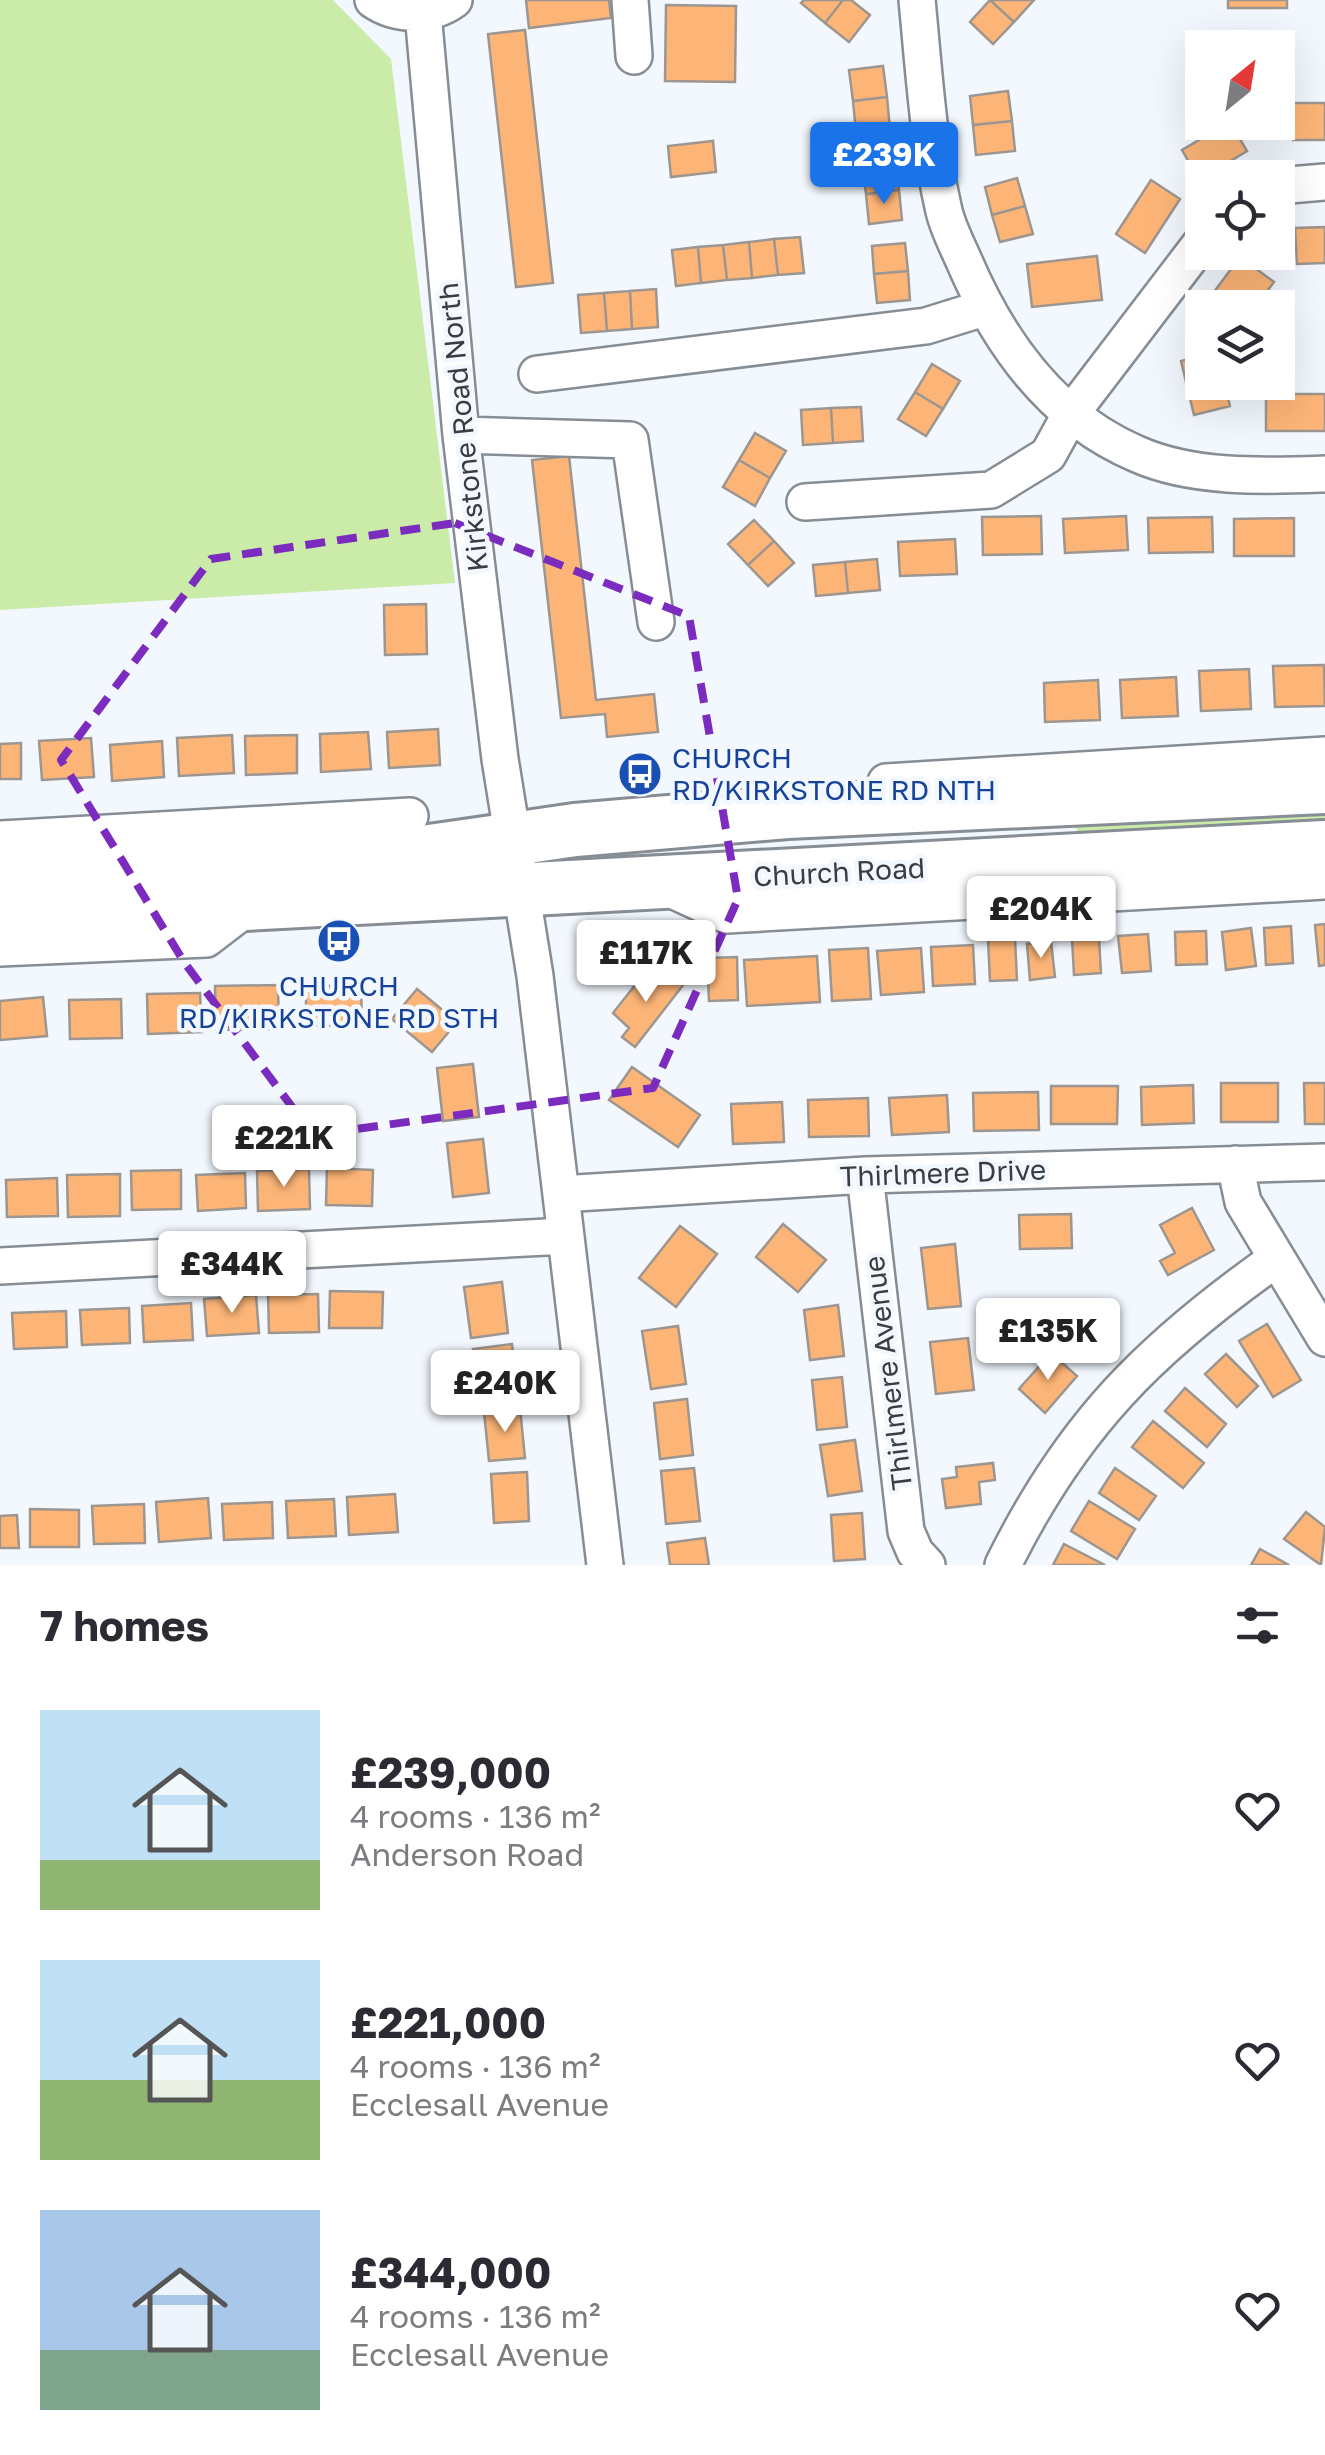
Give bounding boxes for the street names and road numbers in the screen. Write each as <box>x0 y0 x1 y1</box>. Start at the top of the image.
street label: Kirkstone Road North <box>431 281 494 573</box>
street label: Church Road <box>752 851 926 892</box>
street label: Thirlmere Drive <box>839 1152 1047 1193</box>
street label: Thirlmere Avenue <box>857 1254 918 1492</box>

